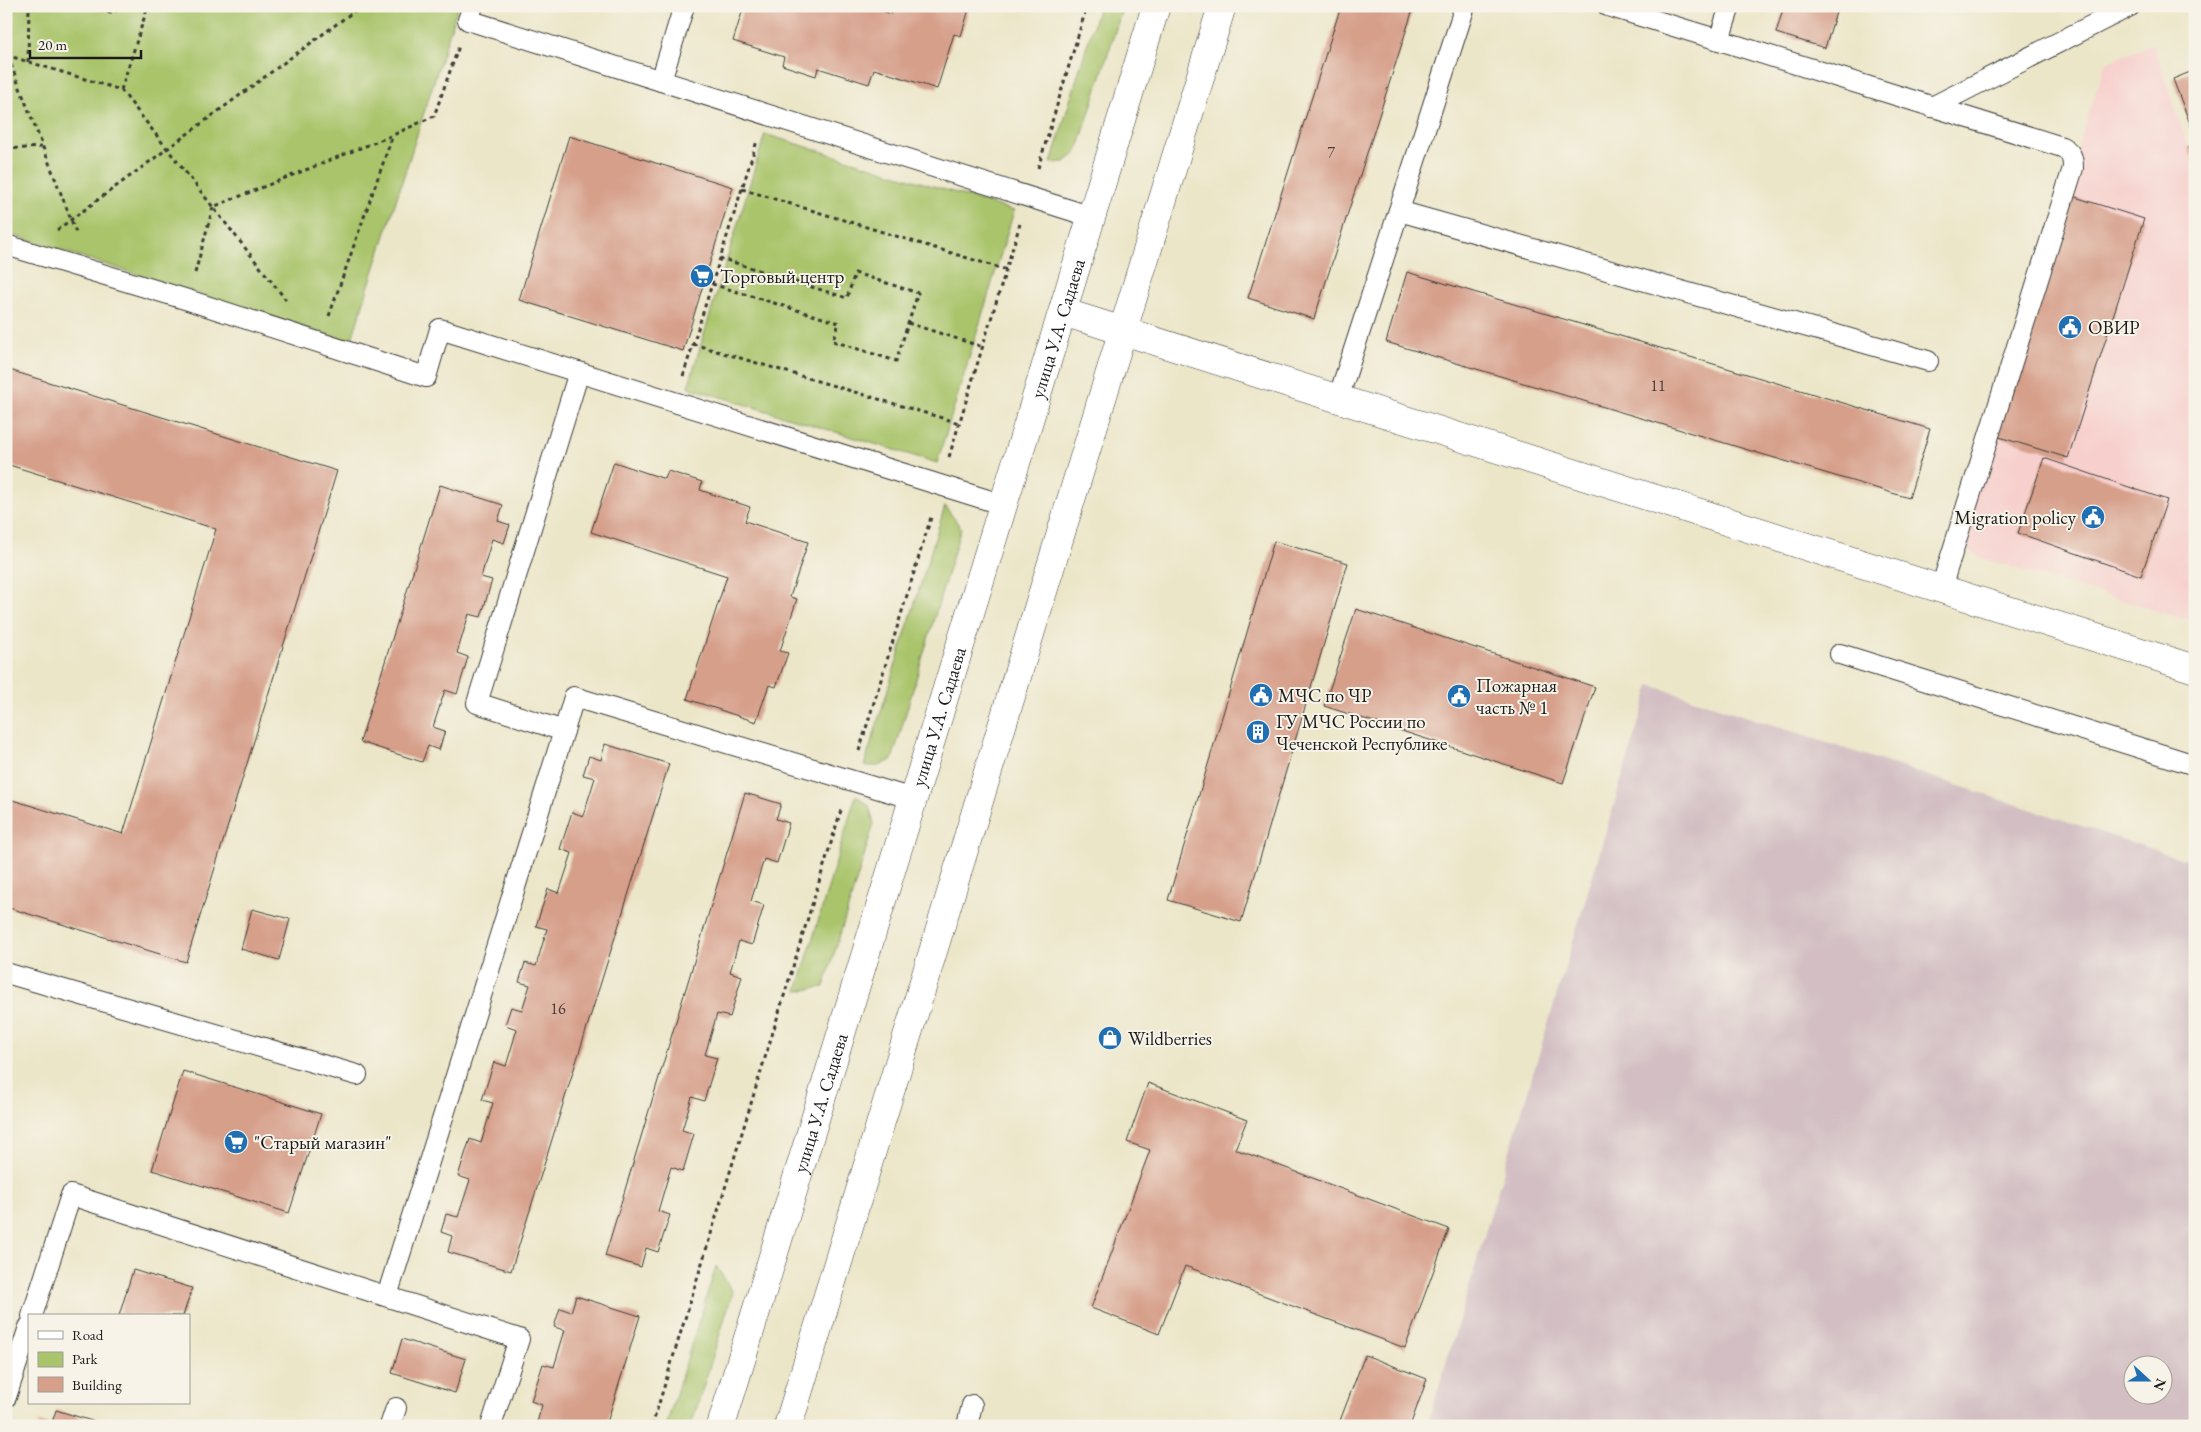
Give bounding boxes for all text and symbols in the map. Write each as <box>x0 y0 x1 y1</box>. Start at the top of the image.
scale bar <box>30 28 141 60</box>
text: 20 m <box>38 35 67 54</box>
house number: 7 <box>1327 142 1335 163</box>
street label: улица У.А. Садаева <box>1024 255 1090 401</box>
supermarket icon: Торговый центр <box>689 263 715 289</box>
place label: Торговый центр <box>720 264 844 289</box>
public building icon: ОВИР <box>2057 314 2083 340</box>
place label: ОВИР <box>2088 315 2140 340</box>
house number: 11 <box>1650 375 1666 396</box>
public building icon: Migration policy <box>2080 504 2106 530</box>
place label: Migration policy <box>1954 505 2077 530</box>
street label: улица У.А. Садаева <box>905 643 972 789</box>
place label: Пожарная часть № 1 <box>1476 673 1558 720</box>
public building icon: МЧС по ЧР <box>1248 682 1274 708</box>
place label: МЧС по ЧР <box>1278 683 1372 708</box>
public building icon: Пожарная часть № 1 <box>1446 683 1472 709</box>
place label: ГУ МЧС России по Чеченской Республике <box>1276 709 1447 756</box>
building icon: ГУ МЧС России по Чеченской Республике <box>1245 719 1271 745</box>
house number: 16 <box>550 998 566 1019</box>
shop icon: Wildberries <box>1097 1025 1123 1051</box>
place label: Wildberries <box>1128 1026 1212 1051</box>
street label: улица У.А. Садаева <box>787 1030 853 1176</box>
supermarket icon: "Старый магазин" <box>223 1129 249 1155</box>
place label: "Старый магазин" <box>254 1130 391 1155</box>
legend <box>28 1314 190 1404</box>
text: Road <box>72 1325 104 1344</box>
text: Park <box>72 1349 99 1368</box>
north arrow <box>2124 1354 2174 1404</box>
text: Building <box>72 1375 122 1394</box>
text: N <box>2149 1376 2171 1394</box>

